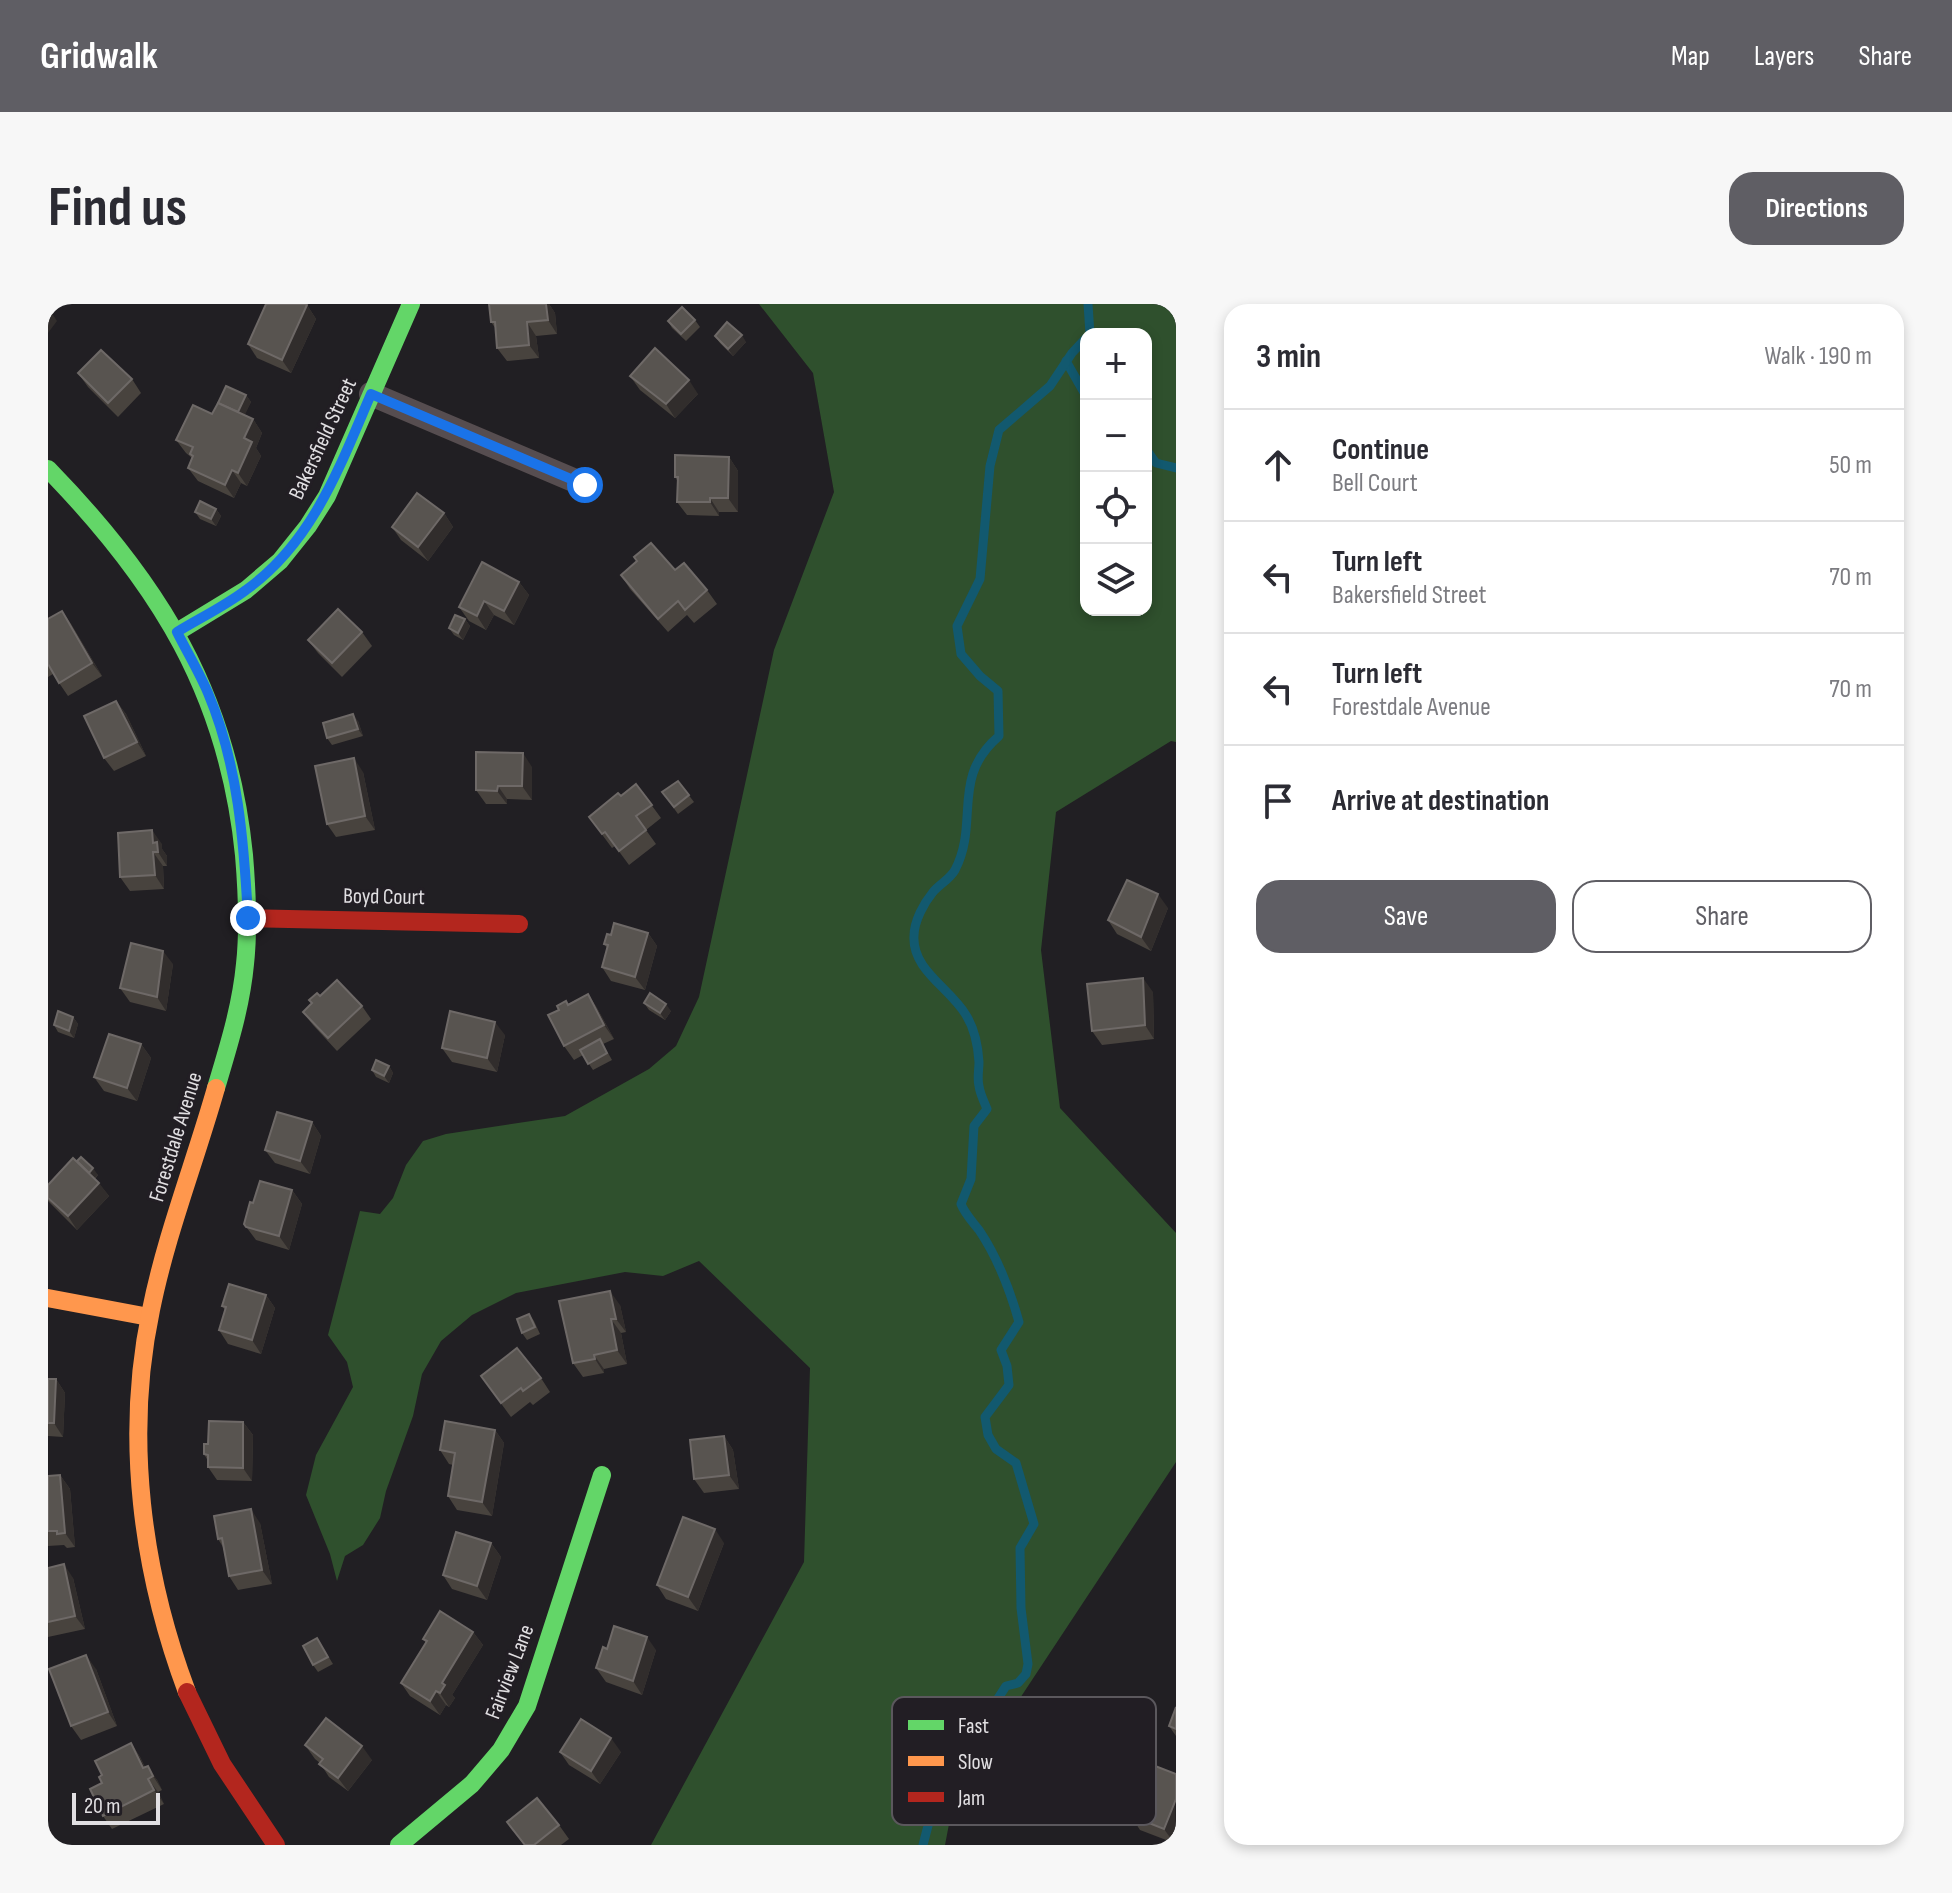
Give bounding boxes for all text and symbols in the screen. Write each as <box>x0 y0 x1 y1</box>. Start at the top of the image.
text: Gridwalk <box>40 34 158 79</box>
text: Map <box>1671 40 1710 73</box>
text: Layers <box>1754 40 1814 73</box>
text: Share <box>1858 40 1912 73</box>
button: Directions <box>1729 172 1904 245</box>
text: Find us <box>48 175 187 242</box>
map controls <box>1080 328 1152 616</box>
button: + <box>1080 328 1152 400</box>
text: 3 min <box>1256 336 1321 377</box>
text: Walk · 190 m <box>1765 341 1872 372</box>
street label: Bakersfield Street <box>283 374 363 504</box>
button: − <box>1080 400 1152 472</box>
text: Continue <box>1332 432 1429 468</box>
icon: ahead <box>1256 443 1300 487</box>
text: 50 m <box>1829 450 1872 481</box>
route start <box>567 467 603 503</box>
text: Bell Court <box>1332 468 1418 499</box>
button: locate <box>1080 472 1152 544</box>
button: layers <box>1080 544 1152 616</box>
text: Turn left <box>1332 544 1422 580</box>
icon: left <box>1256 555 1300 599</box>
text: 70 m <box>1829 562 1872 593</box>
text: Bakersfield Street <box>1332 580 1487 611</box>
text: Turn left <box>1332 656 1422 692</box>
icon: left <box>1256 667 1300 711</box>
text: 70 m <box>1829 674 1872 705</box>
text: Forestdale Avenue <box>1332 692 1491 723</box>
icon: arrive <box>1256 779 1300 823</box>
text: Arrive at destination <box>1332 783 1549 819</box>
button: Save <box>1256 880 1556 953</box>
button: Share <box>1572 880 1872 953</box>
street label: Boyd Court <box>343 883 425 911</box>
route end <box>230 900 266 936</box>
street label: Forestdale Avenue <box>143 1069 209 1205</box>
street label: Fairview Lane <box>480 1621 540 1723</box>
legend <box>892 1697 1156 1825</box>
text: Fast <box>958 1713 989 1740</box>
text: Slow <box>958 1749 993 1776</box>
text: Jam <box>957 1785 985 1812</box>
scale bar <box>72 1789 160 1825</box>
text: 20 m <box>84 1793 121 1820</box>

